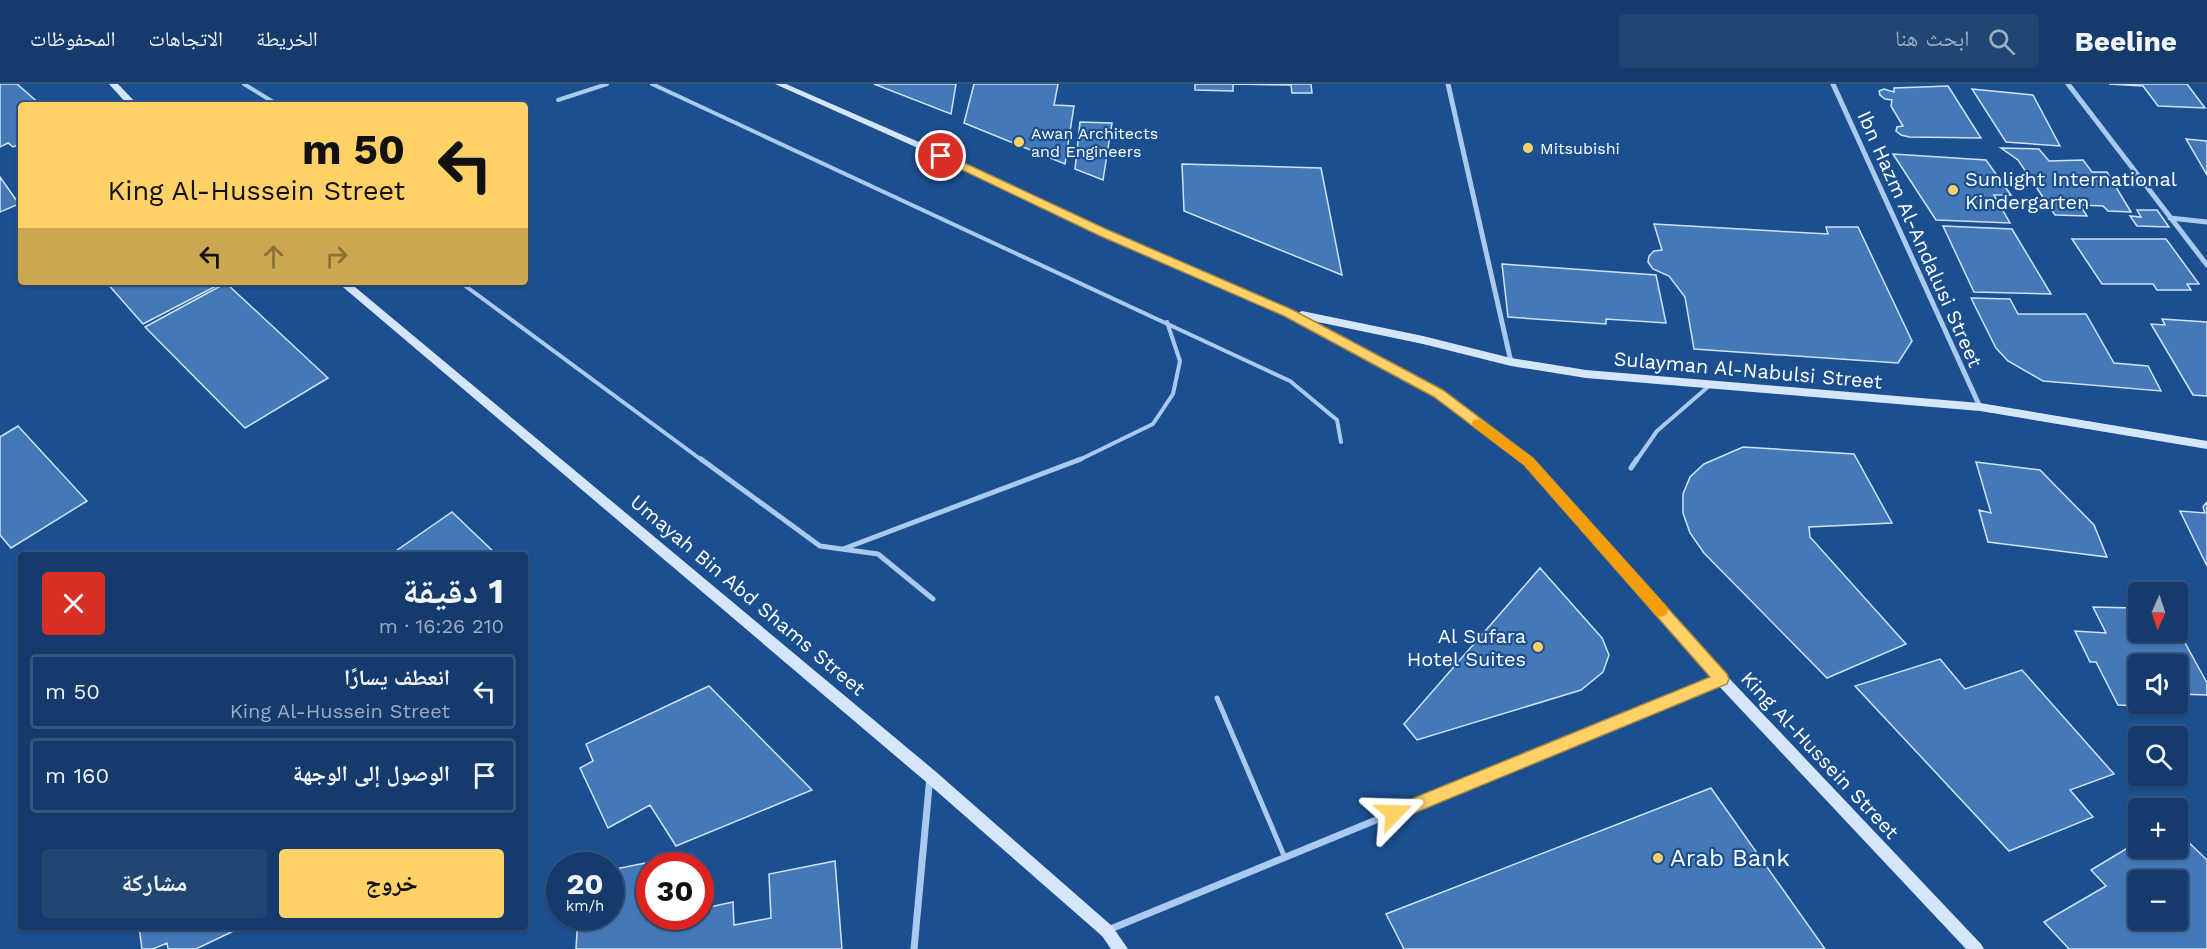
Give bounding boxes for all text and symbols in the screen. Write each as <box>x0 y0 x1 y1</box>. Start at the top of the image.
search box <box>1619 14 2039 68</box>
icon: search <box>1985 25 2018 58</box>
text: Beeline <box>2075 25 2177 58</box>
text: المحفوظات <box>30 26 115 51</box>
text: الاتجاهات <box>148 26 223 51</box>
text: الخريطة <box>256 26 318 51</box>
text: ابحث هنا <box>1895 26 1970 51</box>
street label: Ibn Hazm Al-Andalusi Street <box>1852 107 1988 372</box>
place label: Awan Architects and Engineers <box>1031 124 1158 161</box>
text: 50 m <box>302 125 405 174</box>
icon: left <box>426 126 504 204</box>
pin <box>915 130 966 181</box>
marker: Awan Architects and Engineers <box>1012 135 1026 149</box>
icon: arrive <box>924 139 957 172</box>
place label: Mitsubishi <box>1540 139 1620 158</box>
marker: Mitsubishi <box>1521 141 1535 155</box>
place label: Sunlight International Kindergarten <box>1965 167 2177 214</box>
text: King Al-Hussein Street <box>108 175 405 207</box>
marker: Sunlight International Kindergarten <box>1946 183 1960 197</box>
icon: left <box>194 240 227 273</box>
icon: ahead <box>257 240 290 273</box>
icon: right <box>320 240 353 273</box>
street label: Sulayman Al-Nabulsi Street <box>1613 346 1884 394</box>
street label: Umayah Bin Abd Shams Street <box>626 490 871 701</box>
text: 1 دقيقة <box>403 570 504 612</box>
button: close <box>42 572 105 635</box>
north arrow <box>2128 582 2188 642</box>
map controls <box>2128 582 2188 930</box>
text: 210 m · 16:26 <box>379 614 504 638</box>
place label: Al Sufara Hotel Suites <box>1407 624 1526 671</box>
marker: Al Sufara Hotel Suites <box>1531 640 1545 654</box>
button: sound <box>2128 654 2188 714</box>
text: انعطف يسارًا <box>344 665 450 690</box>
street label: King Al-Hussein Street <box>1736 666 1904 844</box>
icon: left <box>468 675 501 708</box>
text: 50 m <box>45 679 100 704</box>
text: King Al-Hussein Street <box>230 699 450 723</box>
button: search <box>2128 726 2188 786</box>
icon: arrive <box>468 759 501 792</box>
text: الوصول إلى الوجهة <box>293 761 450 786</box>
text: 160 m <box>45 763 109 788</box>
position arrow <box>1362 781 1426 845</box>
button: + <box>2128 798 2188 858</box>
place label: Arab Bank <box>1670 844 1790 872</box>
button: مشاركة <box>42 849 267 918</box>
button: خروج <box>279 849 504 918</box>
marker: Arab Bank <box>1651 851 1665 865</box>
speed limit sign: 30 <box>636 852 714 930</box>
text: 20 <box>566 866 604 901</box>
button: − <box>2128 870 2188 930</box>
text: km/h <box>566 897 604 915</box>

